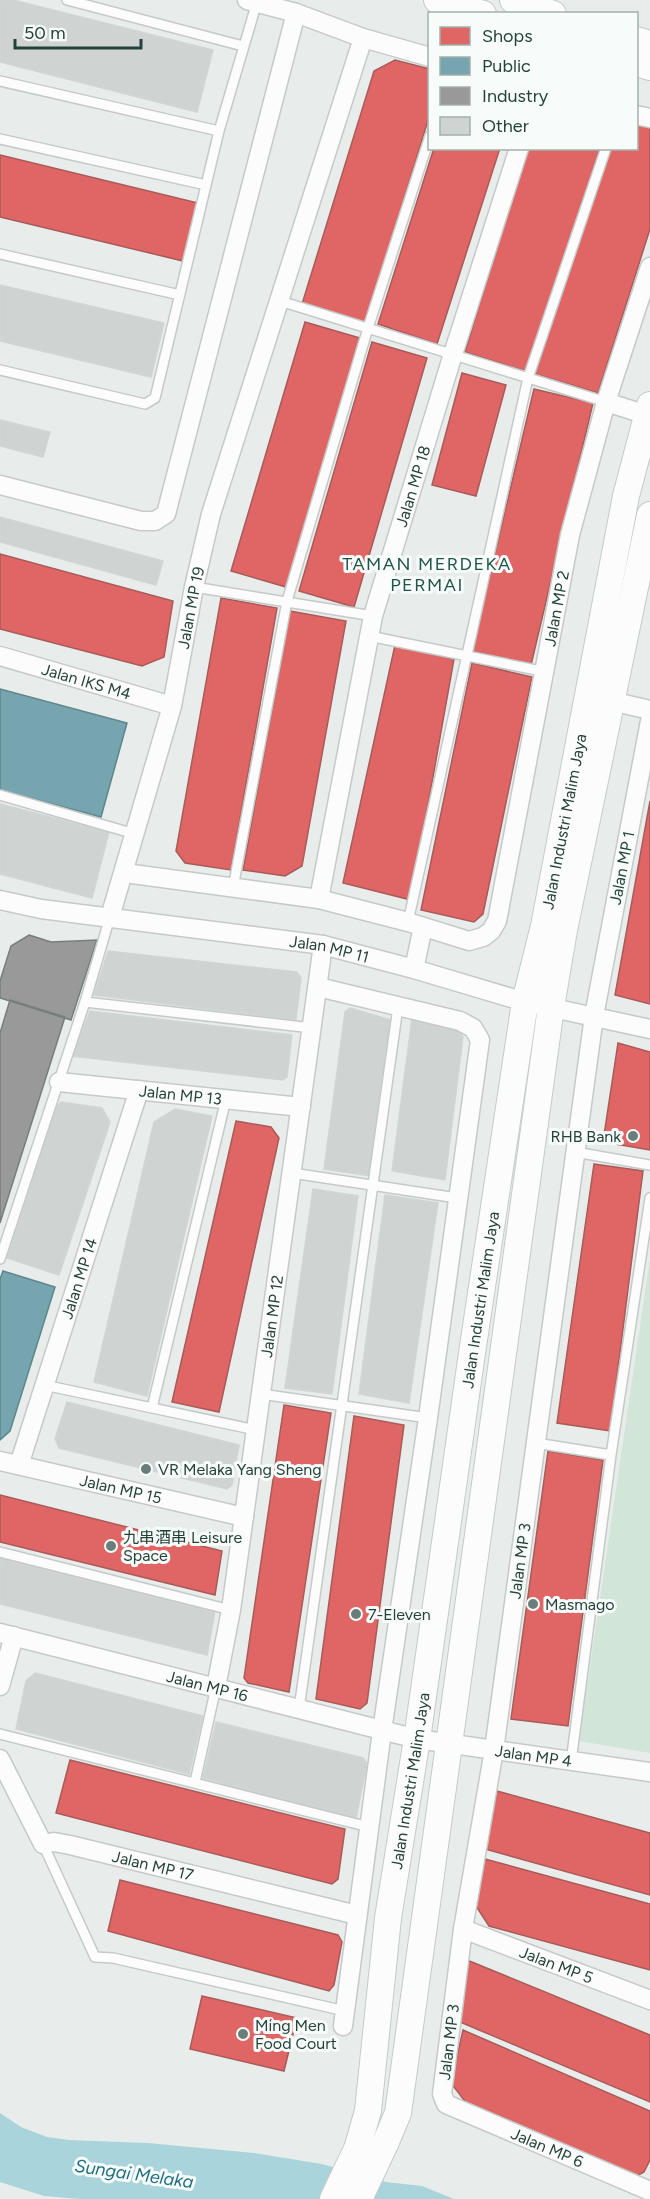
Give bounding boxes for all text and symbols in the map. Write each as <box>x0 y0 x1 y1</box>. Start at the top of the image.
scale bar <box>15 12 141 50</box>
legend <box>428 12 638 150</box>
text: 50 m <box>24 22 66 44</box>
text: Shops <box>482 25 533 47</box>
text: Public <box>482 55 531 77</box>
text: Industry <box>482 85 549 107</box>
text: Other <box>482 115 529 137</box>
street label: Jalan MP 18 <box>391 443 434 529</box>
district label: TAMAN MERDEKA PERMAI <box>342 553 512 596</box>
street label: Jalan MP 19 <box>173 565 208 650</box>
street label: Jalan MP 2 <box>540 569 573 648</box>
street label: Jalan IKS M4 <box>39 659 133 703</box>
street label: Jalan Industri Malim Jaya <box>538 732 590 911</box>
street label: Jalan MP 1 <box>606 830 638 906</box>
street label: Jalan MP 11 <box>288 931 371 966</box>
street label: Jalan MP 13 <box>138 1081 223 1108</box>
place label: RHB Bank <box>551 1127 621 1146</box>
marker: RHB Bank <box>626 1129 640 1143</box>
street label: Jalan Industri Malim Jaya <box>458 1210 503 1390</box>
street label: Jalan MP 14 <box>57 1235 101 1321</box>
street label: Jalan MP 12 <box>257 1274 287 1359</box>
place label: VR Melaka Yang Sheng <box>158 1460 322 1479</box>
marker: VR Melaka Yang Sheng <box>139 1462 153 1476</box>
street label: Jalan MP 15 <box>78 1470 164 1507</box>
street label: Jalan MP 3 <box>505 1522 535 1600</box>
place label: 九串酒串 Leisure Space <box>123 1528 243 1565</box>
marker: 九串酒串 Leisure Space <box>104 1539 118 1553</box>
place label: Masmago <box>545 1595 615 1614</box>
marker: Masmago <box>526 1597 540 1611</box>
place label: 7-Eleven <box>368 1605 431 1624</box>
marker: 7-Eleven <box>349 1607 363 1621</box>
street label: Jalan MP 16 <box>165 1666 250 1705</box>
street label: Jalan Industri Malim Jaya <box>387 1691 433 1870</box>
street label: Jalan MP 4 <box>494 1741 573 1770</box>
street label: Jalan MP 17 <box>110 1846 196 1884</box>
street label: Jalan MP 5 <box>517 1942 596 1987</box>
street label: Jalan MP 3 <box>435 2003 463 2081</box>
place label: Ming Men Food Court <box>255 2016 337 2053</box>
marker: Ming Men Food Court <box>236 2027 250 2041</box>
street label: Jalan MP 6 <box>508 2123 586 2171</box>
water label: Sungai Melaka <box>73 2155 195 2193</box>

